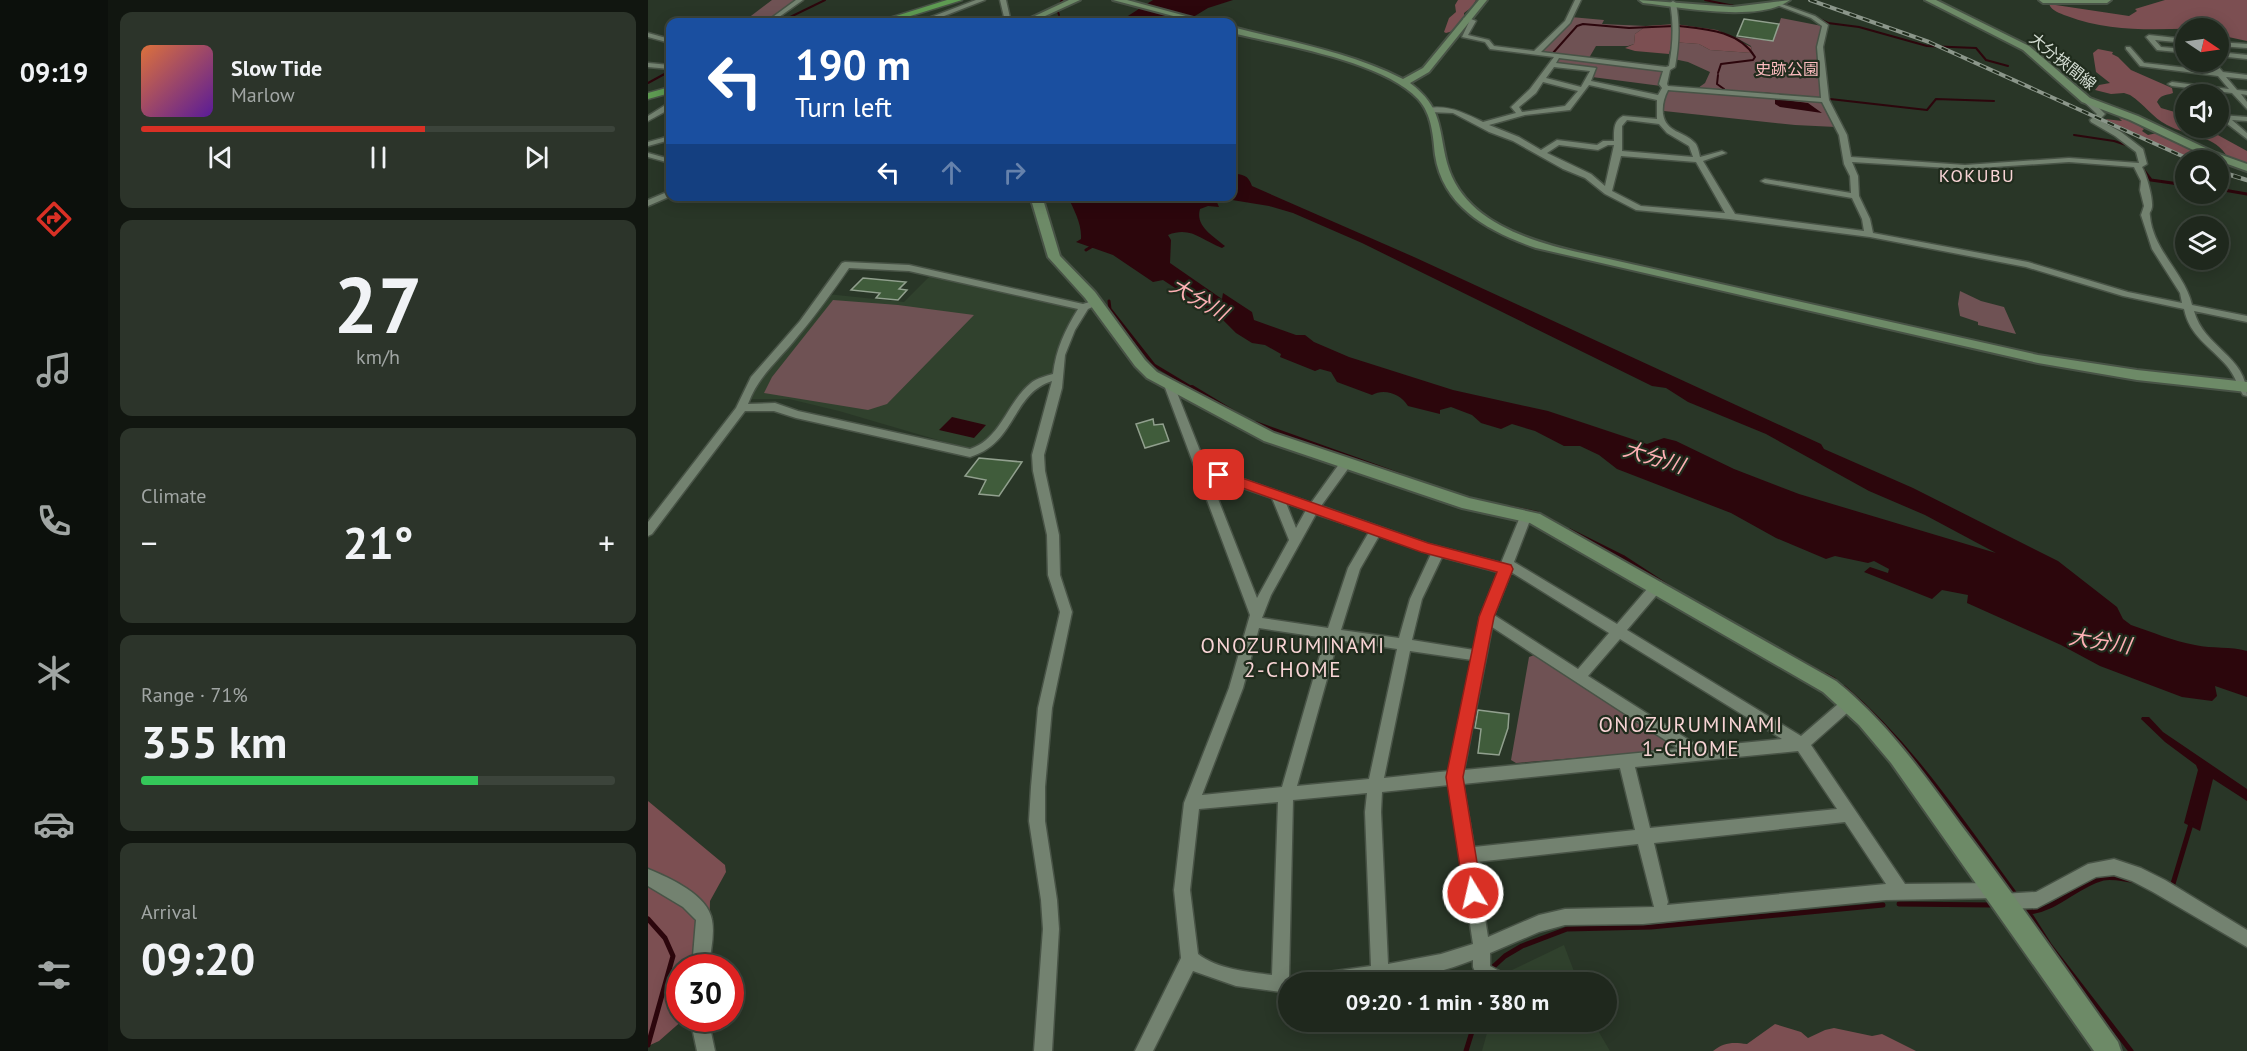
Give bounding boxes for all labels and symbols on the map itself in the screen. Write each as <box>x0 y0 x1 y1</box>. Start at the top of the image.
north arrow <box>2175 18 2229 72</box>
street label: 大分挾間線 <box>2026 28 2100 94</box>
park label: 史跡公園 <box>1755 59 1819 79</box>
district label: KOKUBU <box>1939 164 2015 187</box>
water label: 大分川 <box>1165 272 1235 327</box>
water label: 大分川 <box>1620 435 1690 480</box>
pin <box>1193 449 1244 500</box>
water label: 大分川 <box>2067 623 2135 660</box>
district label: ONOZURUMINAMI 2-CHOME <box>1200 632 1386 683</box>
district label: ONOZURUMINAMI 1-CHOME <box>1598 711 1784 762</box>
position arrow <box>1441 861 1505 925</box>
speed limit sign: 30 <box>666 954 744 1032</box>

